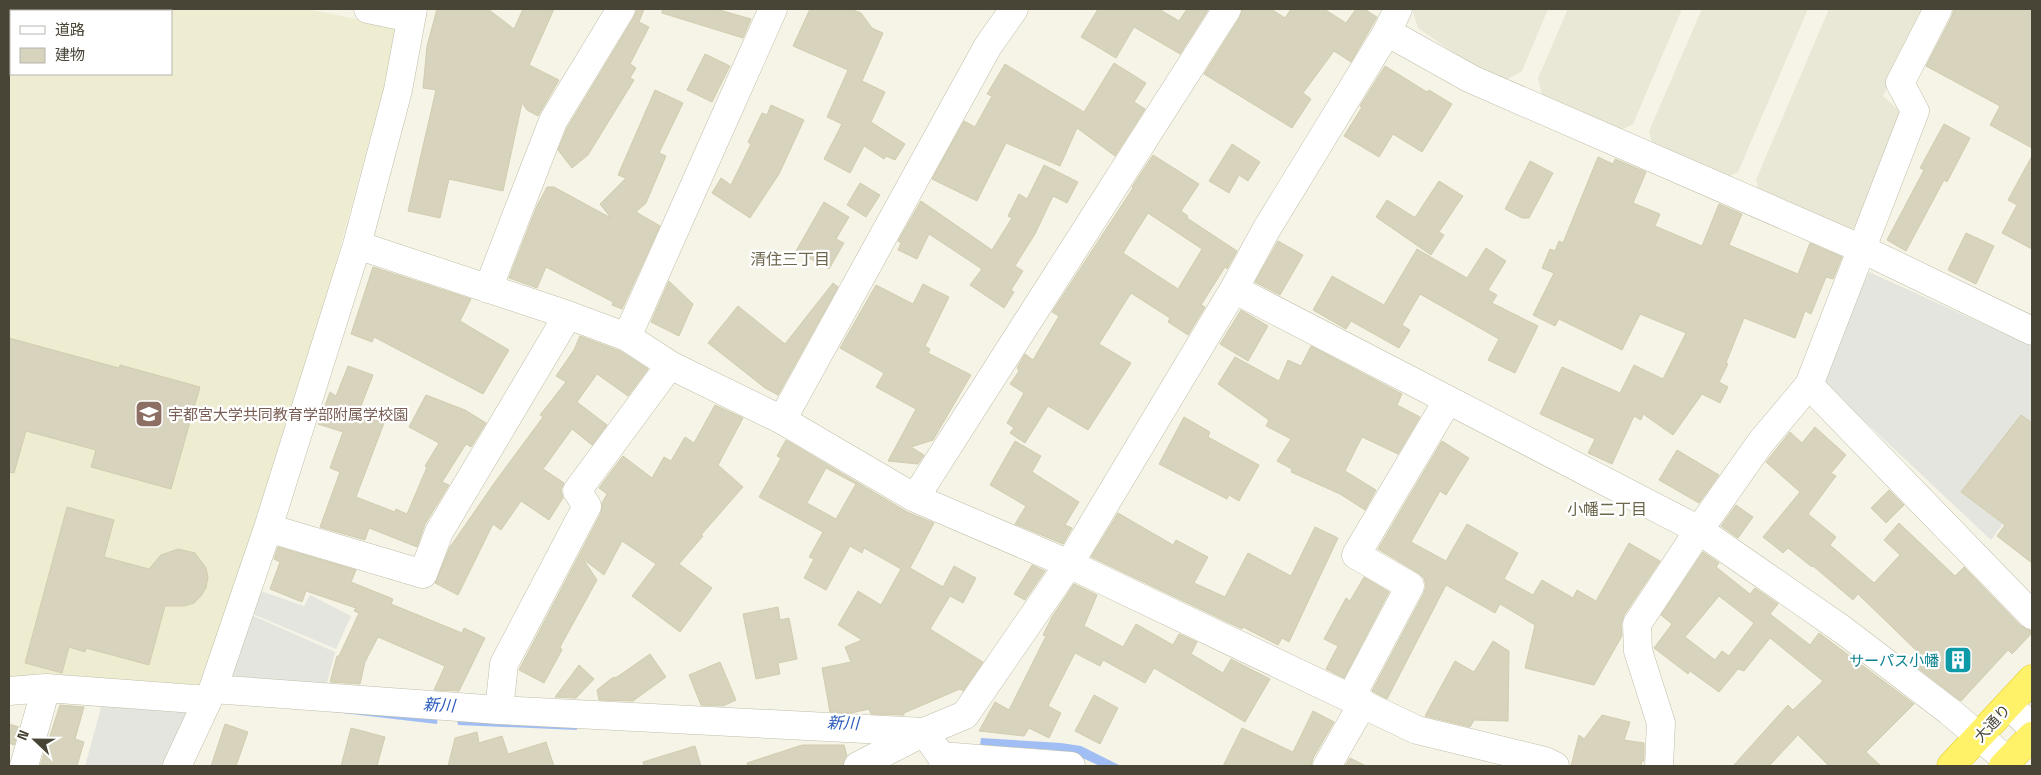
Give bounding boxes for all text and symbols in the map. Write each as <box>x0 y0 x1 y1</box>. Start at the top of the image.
legend <box>10 10 172 75</box>
text: 道路 <box>55 20 85 39</box>
text: 建物 <box>55 45 85 64</box>
district label: 清住三丁目 <box>750 249 830 270</box>
school or university icon: 宇都宮大学共同教育学部附属学校園 <box>134 399 164 429</box>
place label: 宇都宮大学共同教育学部附属学校園 <box>168 405 408 424</box>
district label: 小幡二丁目 <box>1567 499 1647 520</box>
building icon: サーパス小幡 <box>1943 645 1973 675</box>
place label: サーパス小幡 <box>1849 651 1939 670</box>
water label: 新川 <box>422 694 458 716</box>
street label: 大通り <box>1970 700 2014 746</box>
water label: 新川 <box>827 712 861 734</box>
north arrow <box>10 715 60 765</box>
text: N <box>13 727 33 743</box>

